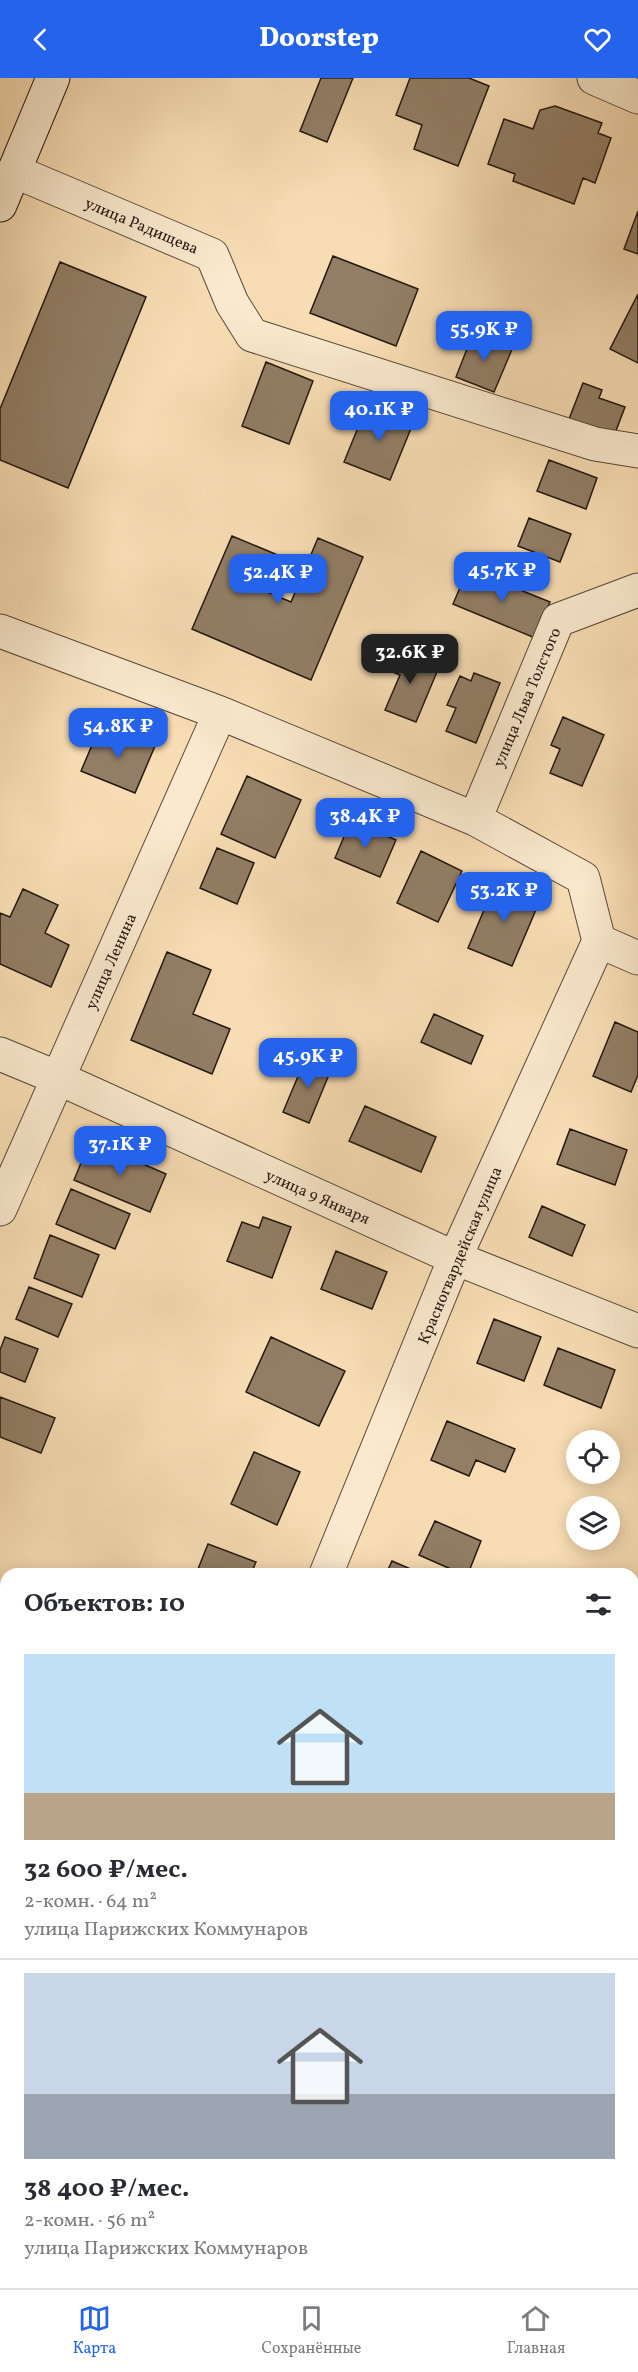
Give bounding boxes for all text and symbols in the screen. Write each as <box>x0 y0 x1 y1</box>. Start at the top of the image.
text: Doorstep <box>259 20 379 58</box>
icon: back <box>24 23 57 56</box>
icon: heart <box>581 23 614 56</box>
street label: улица Радищева <box>81 193 201 261</box>
pin: 55.9K ₽ <box>429 311 539 362</box>
text: 55.9K ₽ <box>450 316 518 344</box>
pin: 40.1K ₽ <box>324 391 434 442</box>
text: 40.1K ₽ <box>344 396 414 424</box>
pin: 45.7K ₽ <box>447 552 557 603</box>
pin: 52.4K ₽ <box>223 554 333 605</box>
text: 45.7K ₽ <box>468 557 536 585</box>
text: 52.4K ₽ <box>243 559 313 587</box>
street label: улица Льва Толстого <box>488 625 567 771</box>
pin: 32.6K ₽ <box>355 634 465 685</box>
text: 32.6K ₽ <box>375 639 445 667</box>
pin: 54.8K ₽ <box>63 708 173 759</box>
text: 54.8K ₽ <box>83 713 153 741</box>
pin: 38.4K ₽ <box>310 798 420 849</box>
text: 38.4K ₽ <box>330 803 400 831</box>
pin: 53.2K ₽ <box>449 872 559 923</box>
text: 53.2K ₽ <box>470 877 538 905</box>
street label: улица Ленина <box>81 910 143 1013</box>
pin: 45.9K ₽ <box>253 1038 363 1089</box>
text: 45.9K ₽ <box>273 1043 343 1071</box>
pin: 37.1K ₽ <box>65 1126 175 1177</box>
text: 37.1K ₽ <box>88 1131 152 1159</box>
street label: Красногвардейская улица <box>413 1164 508 1348</box>
street label: улица 9 Января <box>261 1165 373 1231</box>
map controls <box>566 1430 620 1550</box>
button: locate <box>566 1430 620 1484</box>
button: layers <box>566 1496 620 1550</box>
text: Объектов: 10 <box>24 1586 185 1622</box>
icon: filters <box>582 1588 615 1621</box>
icon: home <box>266 1693 374 1801</box>
text: 32 600 ₽/мес. <box>24 1852 188 1888</box>
text: 2-комн. · 64 m² <box>24 1888 157 1916</box>
text: улица Парижских Коммунаров <box>24 1916 308 1944</box>
icon: home <box>266 2012 374 2120</box>
text: 38 400 ₽/мес. <box>24 2171 189 2207</box>
text: 2-комн. · 56 m² <box>24 2207 155 2235</box>
text: улица Парижских Коммунаров <box>24 2235 308 2263</box>
tab: Карта <box>73 2302 116 2360</box>
tab: Сохранённые <box>262 2302 361 2360</box>
tab: Главная <box>507 2302 565 2360</box>

